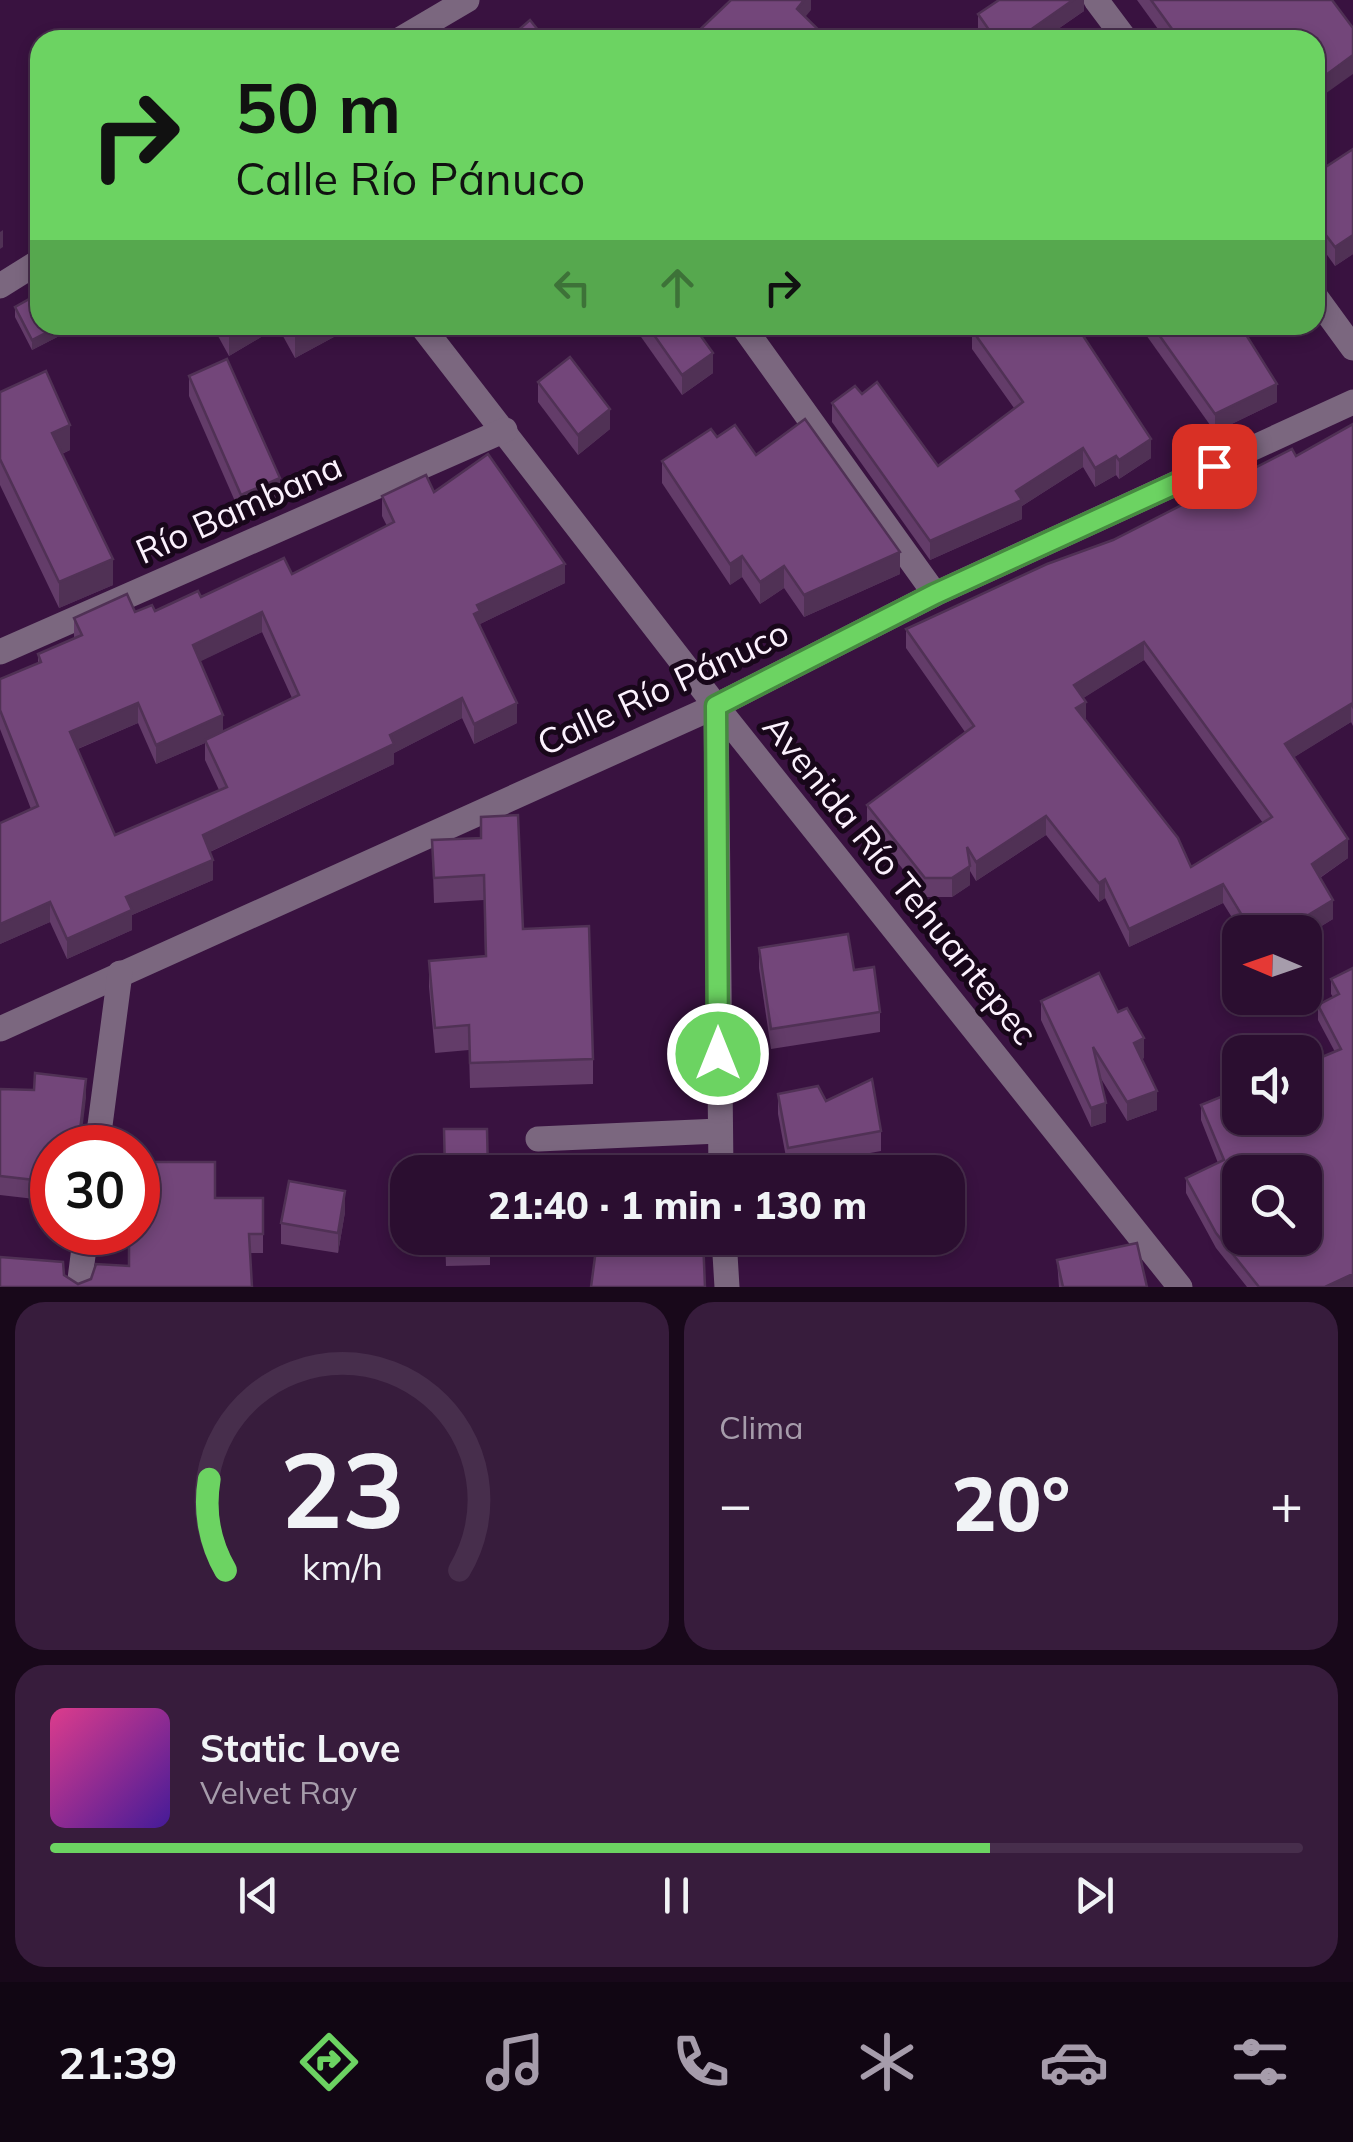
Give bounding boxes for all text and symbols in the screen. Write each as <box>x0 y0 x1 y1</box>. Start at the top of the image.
text: 50 m <box>235 63 401 151</box>
icon: right <box>70 70 200 200</box>
text: Calle Río Pánuco <box>235 150 585 206</box>
icon: left <box>545 260 600 315</box>
icon: ahead <box>650 260 705 315</box>
icon: right <box>755 260 810 315</box>
pin <box>1172 424 1257 509</box>
icon: arrive <box>1187 439 1242 494</box>
street label: Río Bambana <box>129 443 348 573</box>
street label: Calle Río Pánuco <box>530 610 795 765</box>
street label: Avenida Río Tehuantepec <box>754 705 1048 1053</box>
north arrow <box>1222 915 1322 1015</box>
map controls <box>1222 915 1322 1255</box>
position arrow <box>666 1002 770 1106</box>
button: sound <box>1222 1035 1322 1135</box>
speed limit sign: 30 <box>30 1125 160 1255</box>
button: search <box>1222 1155 1322 1255</box>
text: 21:40 · 1 min · 130 m <box>488 1181 867 1229</box>
text: Clima <box>719 1407 803 1447</box>
text: 23 <box>280 1423 404 1554</box>
text: 20° <box>952 1456 1070 1550</box>
text: − <box>719 1469 752 1538</box>
text: + <box>1270 1469 1303 1538</box>
text: km/h <box>302 1544 382 1589</box>
text: Static Love <box>200 1724 401 1772</box>
text: Velvet Ray <box>200 1772 357 1812</box>
icon: previous <box>231 1868 286 1923</box>
icon: pause <box>649 1868 704 1923</box>
icon: next <box>1067 1868 1122 1923</box>
icon: directions <box>294 2027 364 2097</box>
icon: music <box>480 2027 550 2097</box>
icon: phone <box>666 2027 736 2097</box>
icon: climate <box>852 2027 922 2097</box>
icon: car <box>1039 2027 1109 2097</box>
icon: filters <box>1225 2027 1295 2097</box>
text: 21:39 <box>58 2034 177 2090</box>

